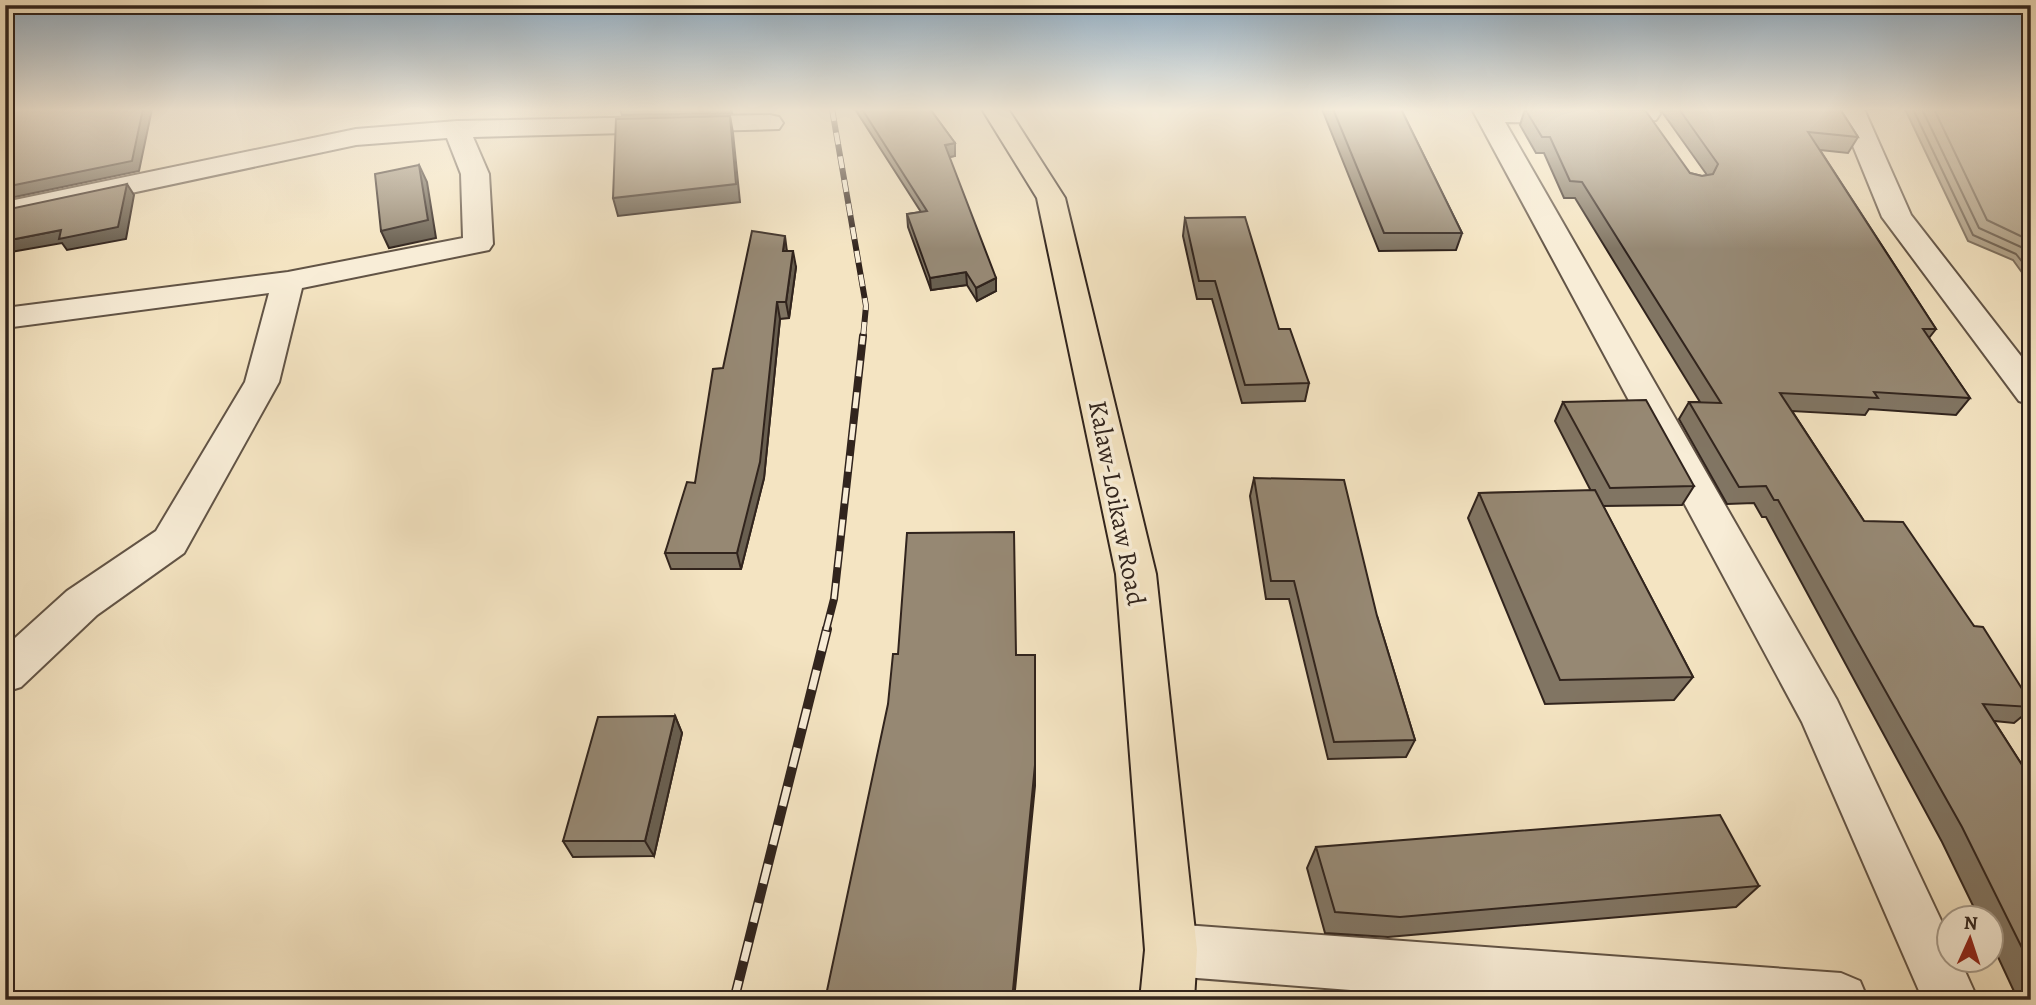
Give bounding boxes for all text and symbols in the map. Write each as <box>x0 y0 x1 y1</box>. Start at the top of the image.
street label: Kalaw-Loikaw Road <box>1080 398 1154 608</box>
north arrow <box>1934 904 2004 974</box>
text: N <box>1963 910 1979 936</box>

